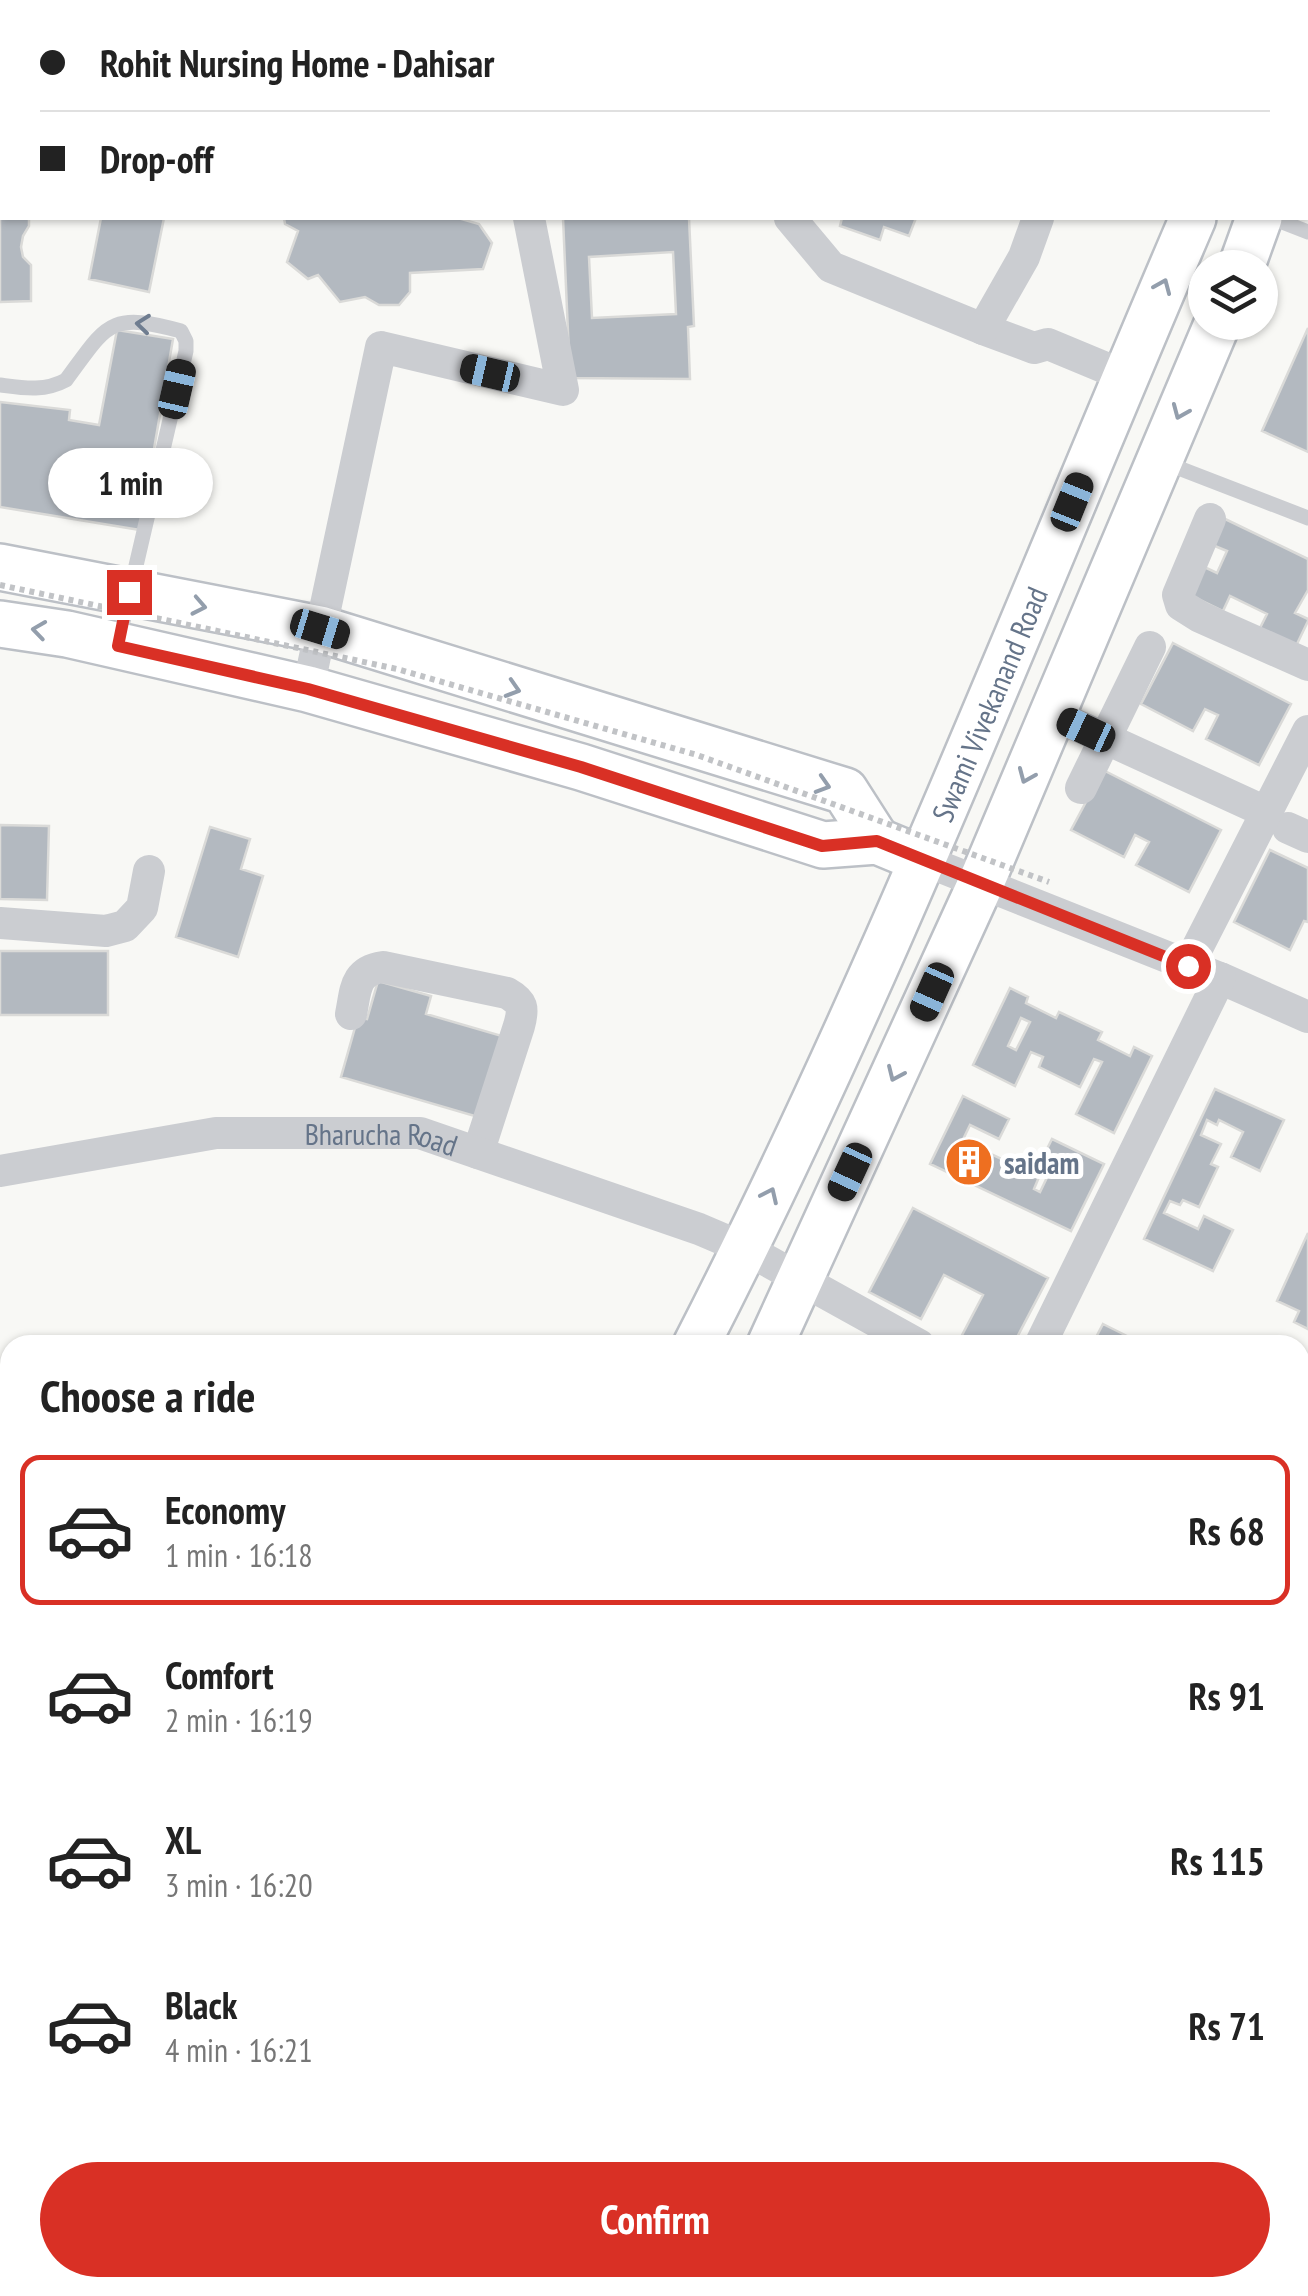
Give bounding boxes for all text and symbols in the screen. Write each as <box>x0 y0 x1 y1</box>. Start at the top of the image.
text: Rohit Nursing Home - Dahisar <box>100 38 494 87</box>
text: Drop-off <box>100 134 214 183</box>
map controls <box>1188 250 1278 340</box>
button: layers <box>1188 250 1278 340</box>
one-way arrow <box>1151 278 1171 296</box>
one-way arrow <box>135 314 151 335</box>
car <box>457 352 523 394</box>
car <box>156 356 198 422</box>
one-way arrow <box>1171 402 1191 420</box>
callout: 1 min <box>46 447 212 517</box>
text: 1 min <box>98 462 163 504</box>
car <box>1047 469 1097 535</box>
route end <box>107 570 152 615</box>
street label: Swami Vivekanand Road <box>922 581 1055 827</box>
one-way arrow <box>190 594 207 615</box>
car <box>287 606 353 652</box>
one-way arrow <box>31 621 48 642</box>
one-way arrow <box>503 677 520 698</box>
car <box>1052 704 1120 756</box>
one-way arrow <box>1018 766 1038 784</box>
one-way arrow <box>814 773 831 793</box>
route start <box>1166 944 1211 989</box>
car <box>906 958 958 1026</box>
one-way arrow <box>887 1064 907 1082</box>
street label: Bharucha Road <box>305 1114 463 1164</box>
building icon: saidam <box>943 1136 995 1188</box>
car <box>824 1138 876 1206</box>
place label: saidam <box>1004 1143 1079 1182</box>
one-way arrow <box>758 1187 778 1205</box>
text: Choose a ride <box>40 1366 255 1424</box>
icon: car <box>45 1485 135 1575</box>
text: Economy <box>165 1485 285 1534</box>
text: Rs 68 <box>1188 1506 1265 1555</box>
text: 1 min · 16:18 <box>165 1534 313 1576</box>
icon: car <box>45 1650 135 1740</box>
text: Comfort <box>165 1650 274 1699</box>
text: Rs 91 <box>1188 1671 1265 1720</box>
text: 2 min · 16:19 <box>165 1699 313 1741</box>
icon: car <box>45 1815 135 1905</box>
text: XL <box>165 1815 201 1864</box>
text: Rs 115 <box>1170 1836 1265 1885</box>
text: 3 min · 16:20 <box>165 1864 313 1906</box>
icon: car <box>45 1980 135 2070</box>
text: Black <box>165 1980 238 2029</box>
text: Rs 71 <box>1188 2001 1265 2050</box>
text: 4 min · 16:21 <box>165 2029 313 2071</box>
button: Confirm <box>40 2162 1270 2277</box>

